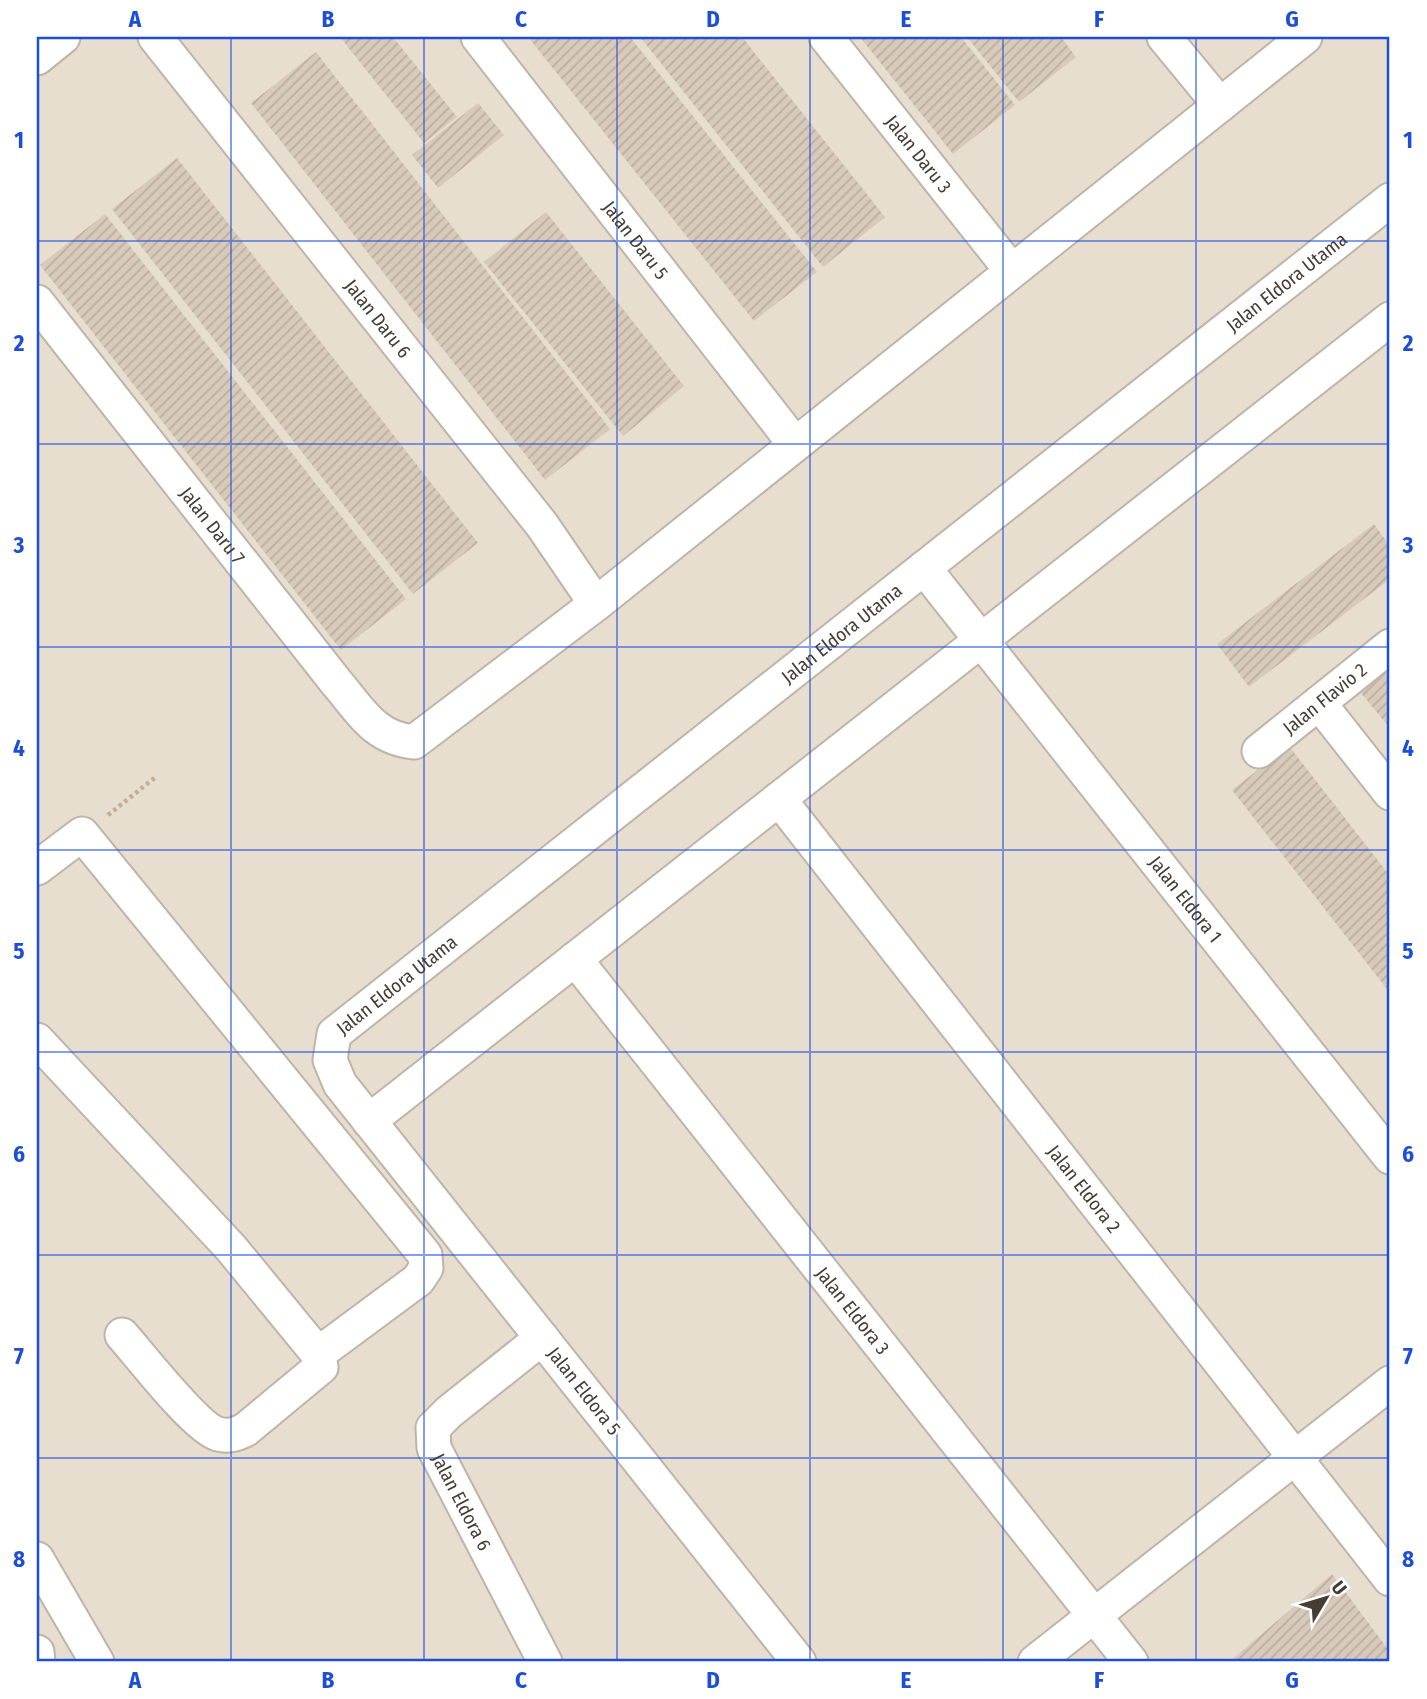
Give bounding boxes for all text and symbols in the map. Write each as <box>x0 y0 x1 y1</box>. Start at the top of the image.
text: A <box>128 5 142 33</box>
text: B <box>322 5 335 33</box>
text: C <box>515 5 527 33</box>
text: D <box>706 5 720 33</box>
text: E <box>901 5 912 33</box>
text: F <box>1094 5 1104 33</box>
text: G <box>1285 5 1299 33</box>
street label: Jalan Daru 3 <box>881 110 957 197</box>
text: 1 <box>14 126 24 154</box>
text: 1 <box>1403 126 1413 154</box>
street label: Jalan Daru 5 <box>598 196 673 284</box>
street label: Jalan Eldora Utama <box>1221 227 1351 336</box>
street label: Jalan Daru 6 <box>340 274 416 362</box>
text: 2 <box>13 329 25 357</box>
text: 2 <box>1402 329 1414 357</box>
street label: Jalan Daru 7 <box>175 482 250 569</box>
text: 3 <box>13 531 25 559</box>
text: 3 <box>1402 531 1414 559</box>
street label: Jalan Eldora Utama <box>777 579 906 688</box>
street label: Jalan Flavio 2 <box>1278 658 1371 739</box>
text: 4 <box>13 734 25 762</box>
text: 4 <box>1402 734 1414 762</box>
street label: Jalan Eldora 1 <box>1144 851 1227 947</box>
street label: Jalan Eldora Utama <box>332 930 461 1039</box>
text: 5 <box>13 937 25 965</box>
text: 5 <box>1402 937 1414 965</box>
text: 6 <box>13 1140 25 1168</box>
street label: Jalan Eldora 2 <box>1043 1140 1126 1237</box>
text: 6 <box>1402 1140 1414 1168</box>
street label: Jalan Eldora 3 <box>811 1262 895 1359</box>
text: 7 <box>14 1342 24 1370</box>
street label: Jalan Eldora 5 <box>542 1342 626 1440</box>
text: 7 <box>1403 1342 1413 1370</box>
street label: Jalan Eldora 6 <box>427 1449 497 1554</box>
text: 8 <box>13 1545 25 1573</box>
text: 8 <box>1402 1545 1414 1573</box>
north arrow <box>1290 1562 1360 1632</box>
text: U <box>1327 1576 1351 1599</box>
text: A <box>128 1666 142 1694</box>
text: B <box>322 1666 335 1694</box>
text: C <box>515 1666 527 1694</box>
text: D <box>706 1666 720 1694</box>
text: E <box>901 1666 912 1694</box>
text: F <box>1094 1666 1104 1694</box>
text: G <box>1285 1666 1299 1694</box>

